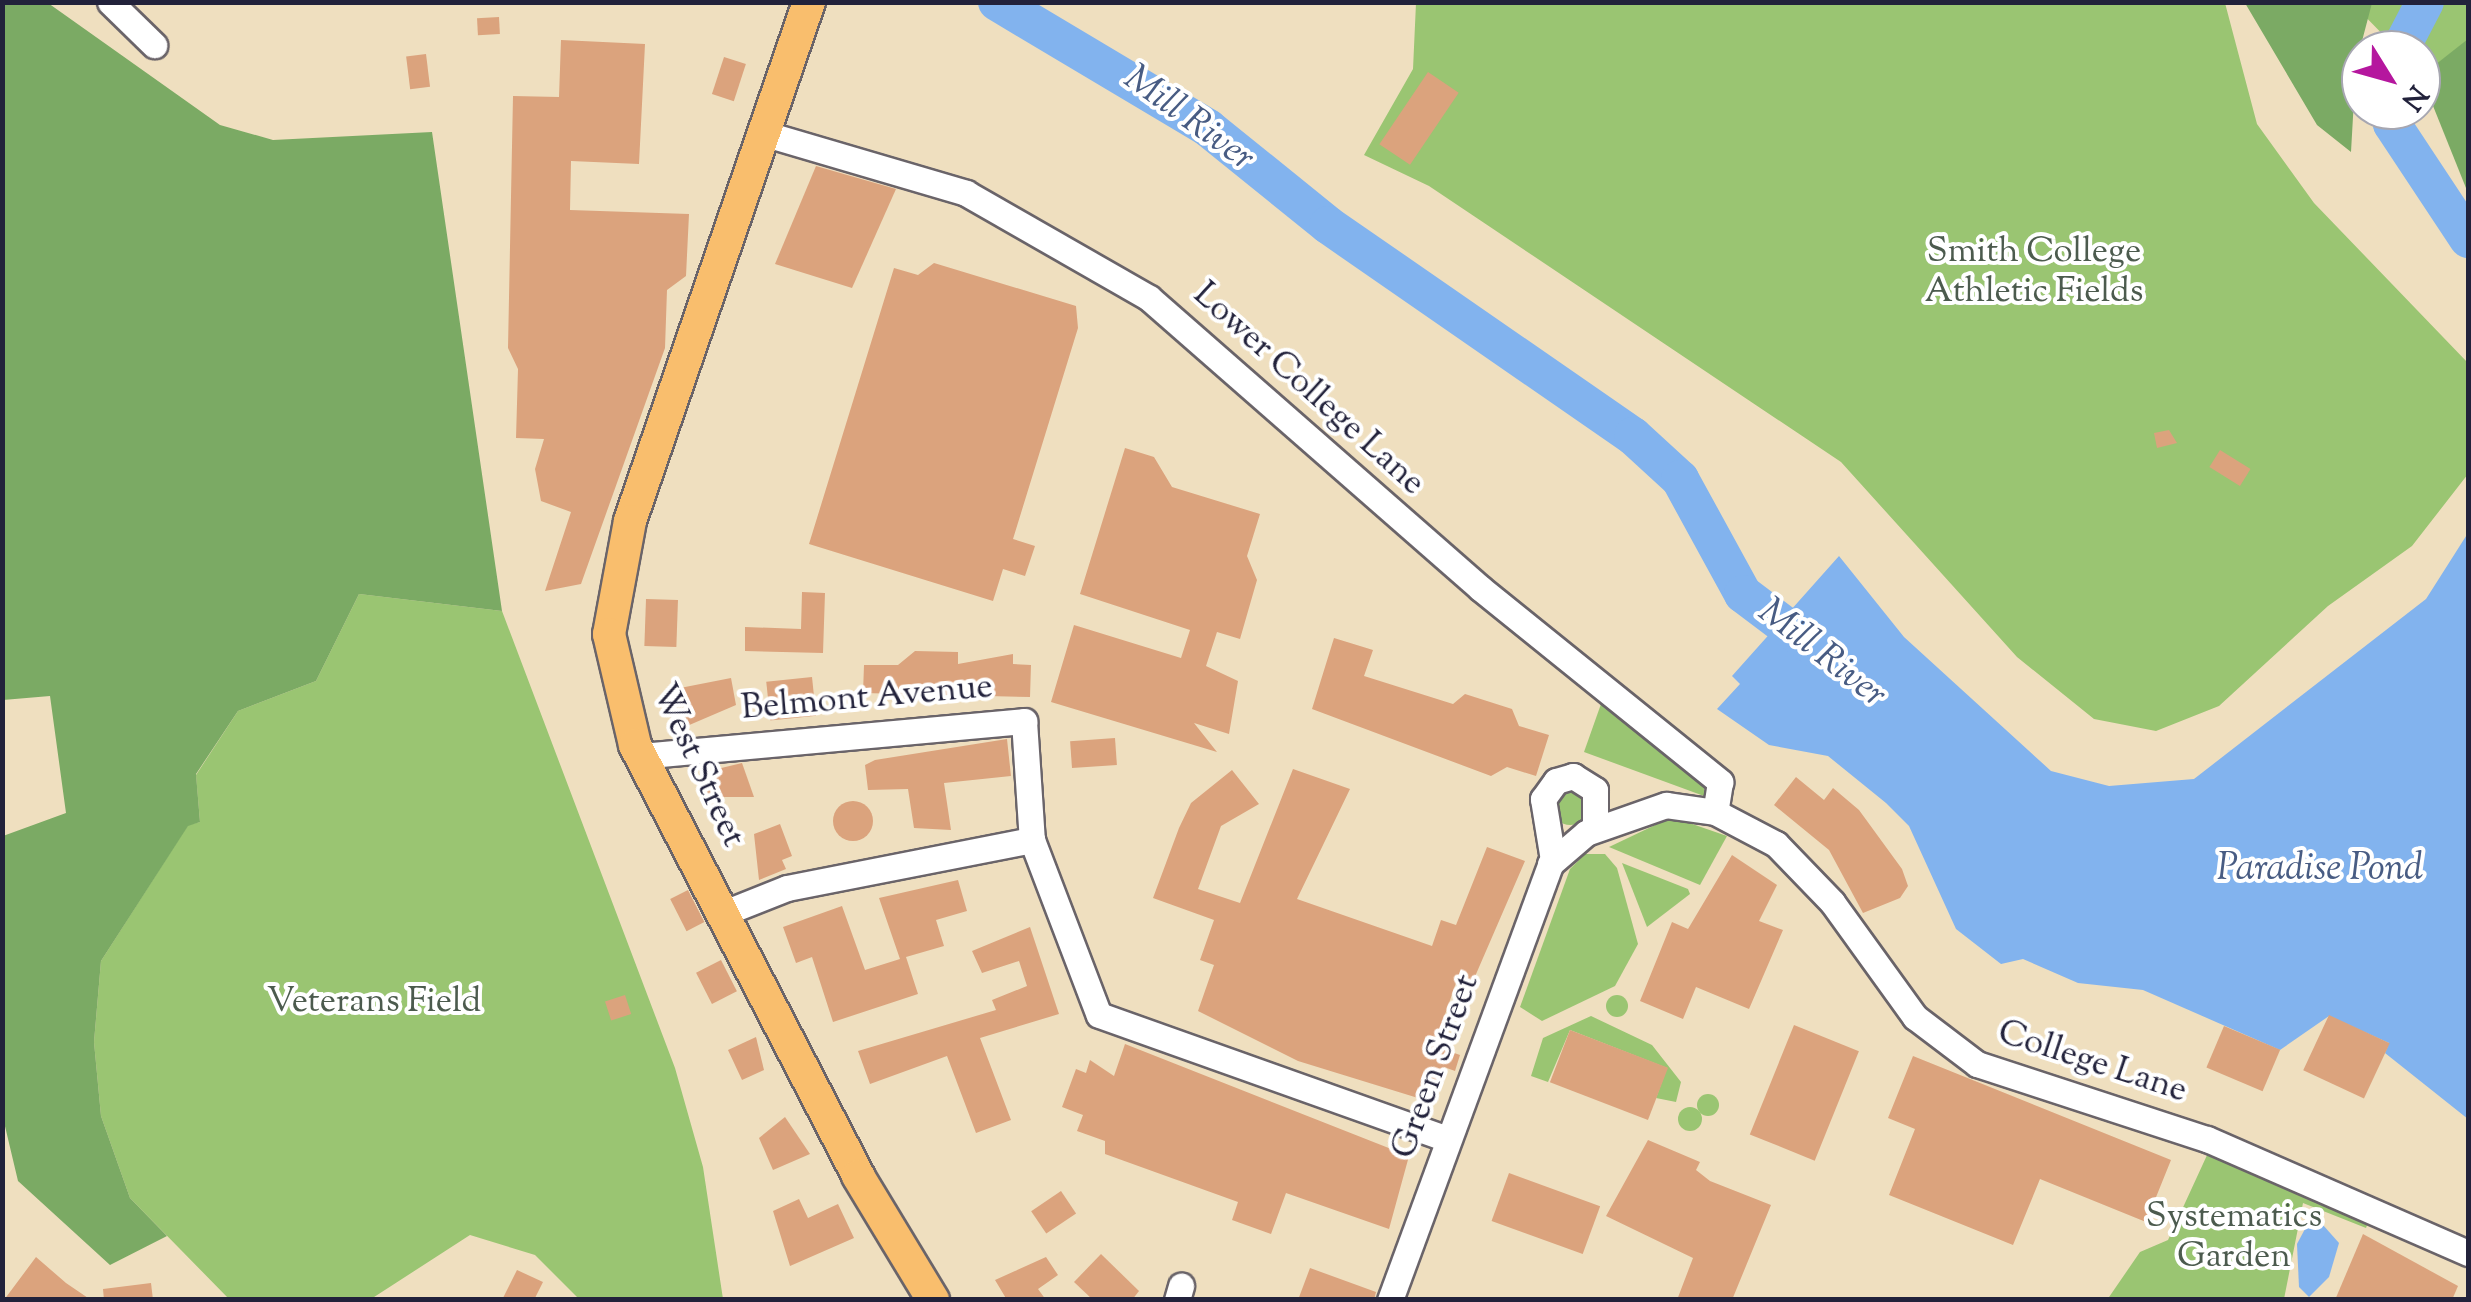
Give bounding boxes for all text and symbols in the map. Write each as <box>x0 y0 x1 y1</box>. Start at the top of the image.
north arrow <box>2341 30 2441 130</box>
water label: Mill River <box>1114 57 1262 183</box>
text: N <box>2391 76 2436 118</box>
park label: Smith College Athletic Fields <box>1925 232 2143 314</box>
street label: Lower College Lane <box>1183 275 1433 505</box>
water label: Mill River <box>1748 591 1894 719</box>
street label: Belmont Avenue <box>739 667 995 731</box>
street label: West Street <box>641 678 753 854</box>
water label: Paradise Pond <box>2217 848 2423 894</box>
street label: Green Street <box>1384 969 1490 1165</box>
park label: Veterans Field <box>267 982 481 1024</box>
street label: College Lane <box>1992 1013 2192 1113</box>
park label: Systematics Garden <box>2146 1197 2322 1279</box>

